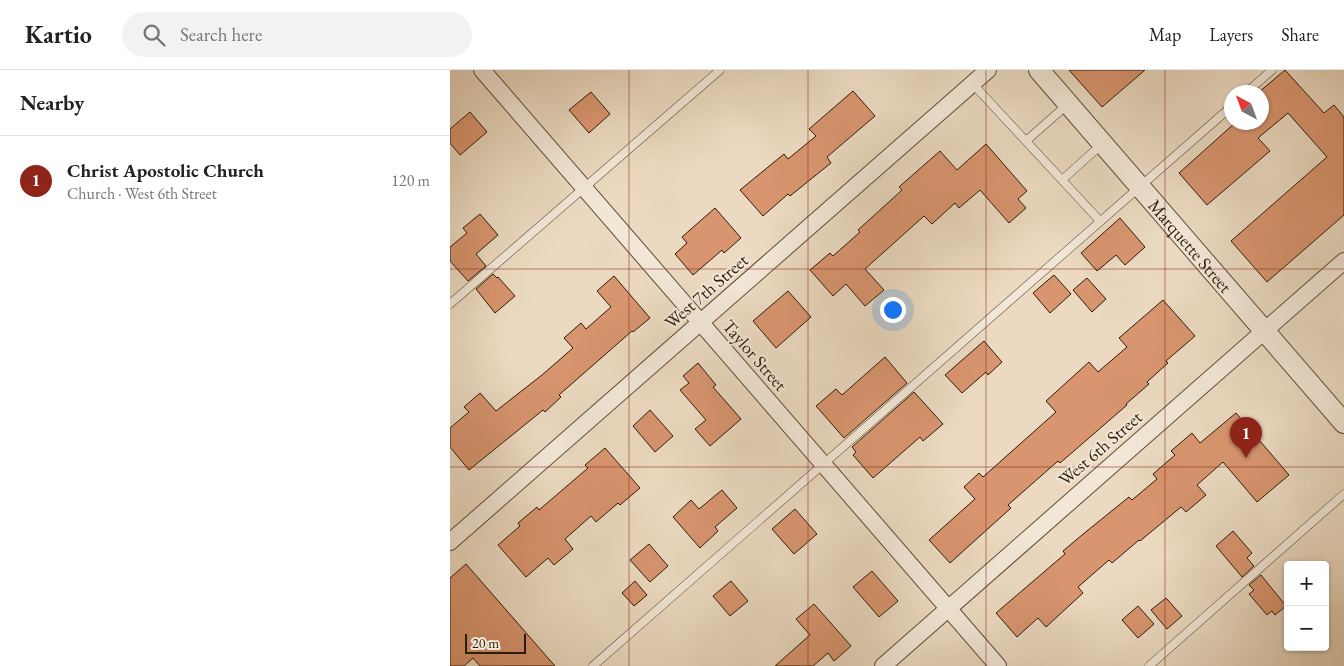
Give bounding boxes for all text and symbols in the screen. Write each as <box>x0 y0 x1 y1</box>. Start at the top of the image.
search box <box>122 12 472 57</box>
text: Kartio <box>25 19 92 50</box>
icon: search <box>140 21 168 49</box>
text: Search here <box>180 22 262 47</box>
text: Map <box>1149 23 1181 46</box>
text: Layers <box>1209 23 1253 46</box>
text: Share <box>1281 23 1319 46</box>
north arrow <box>1224 85 1269 130</box>
text: Nearby <box>20 89 84 116</box>
text: Christ Apostolic Church <box>67 158 264 183</box>
text: 1 <box>32 170 40 191</box>
text: 120 m <box>391 170 430 191</box>
text: Church · West 6th Street <box>67 183 217 204</box>
street label: Marquette Street <box>1144 194 1238 297</box>
street label: West 7th Street <box>659 248 753 334</box>
your location <box>880 297 906 323</box>
street label: Taylor Street <box>718 314 793 396</box>
street label: West 6th Street <box>1053 405 1147 491</box>
pin: 1 <box>1230 417 1262 458</box>
map controls <box>1284 561 1329 651</box>
button: + <box>1284 561 1329 606</box>
button: − <box>1284 606 1329 651</box>
scale bar <box>465 631 526 654</box>
text: 20 m <box>472 634 499 652</box>

